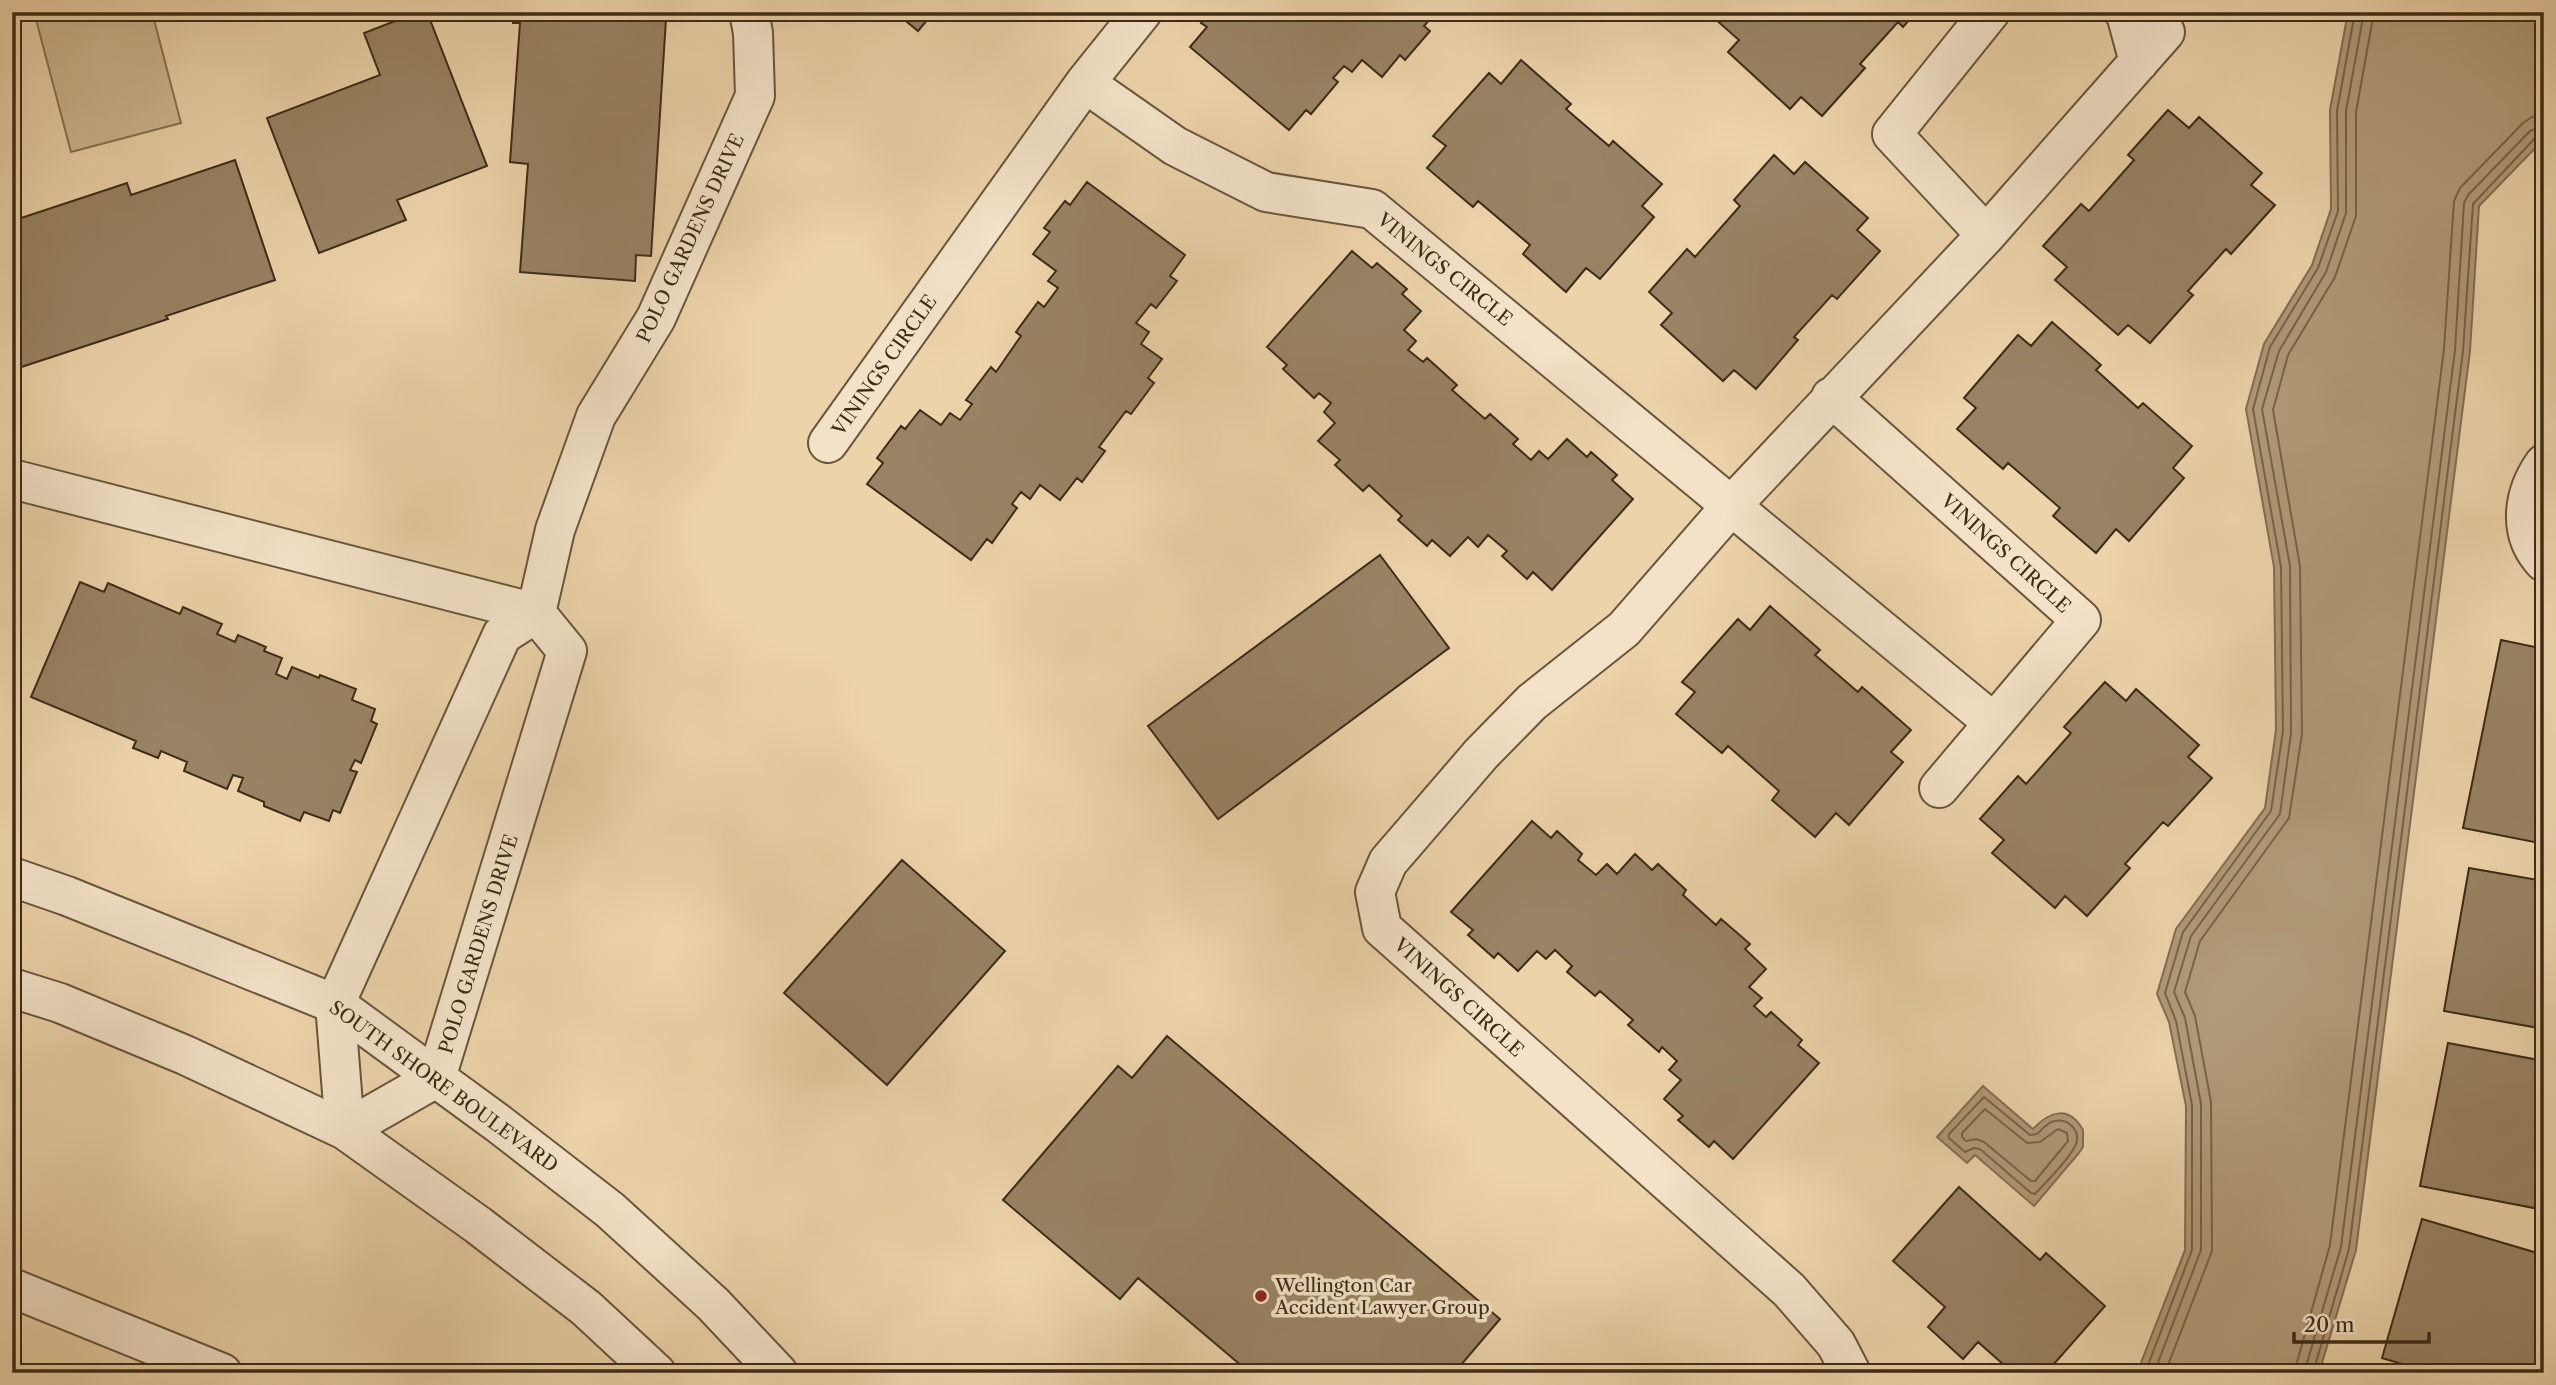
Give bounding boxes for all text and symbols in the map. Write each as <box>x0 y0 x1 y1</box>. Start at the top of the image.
street label: POLO GARDENS DRIVE <box>632 130 749 346</box>
street label: VININGS CIRCLE <box>1372 207 1517 331</box>
street label: VININGS CIRCLE <box>827 290 942 441</box>
street label: VININGS CIRCLE <box>1935 488 2075 618</box>
street label: POLO GARDENS DRIVE <box>434 832 523 1056</box>
street label: VININGS CIRCLE <box>1388 932 1528 1062</box>
street label: SOUTH SHORE BOULEVARD <box>325 996 563 1177</box>
place label: Wellington Car Accident Lawyer Group <box>1274 1274 1490 1319</box>
marker: Wellington Car Accident Lawyer Group <box>1253 1288 1269 1304</box>
scale bar <box>2294 1301 2428 1345</box>
text: 20 m <box>2304 1312 2355 1337</box>

